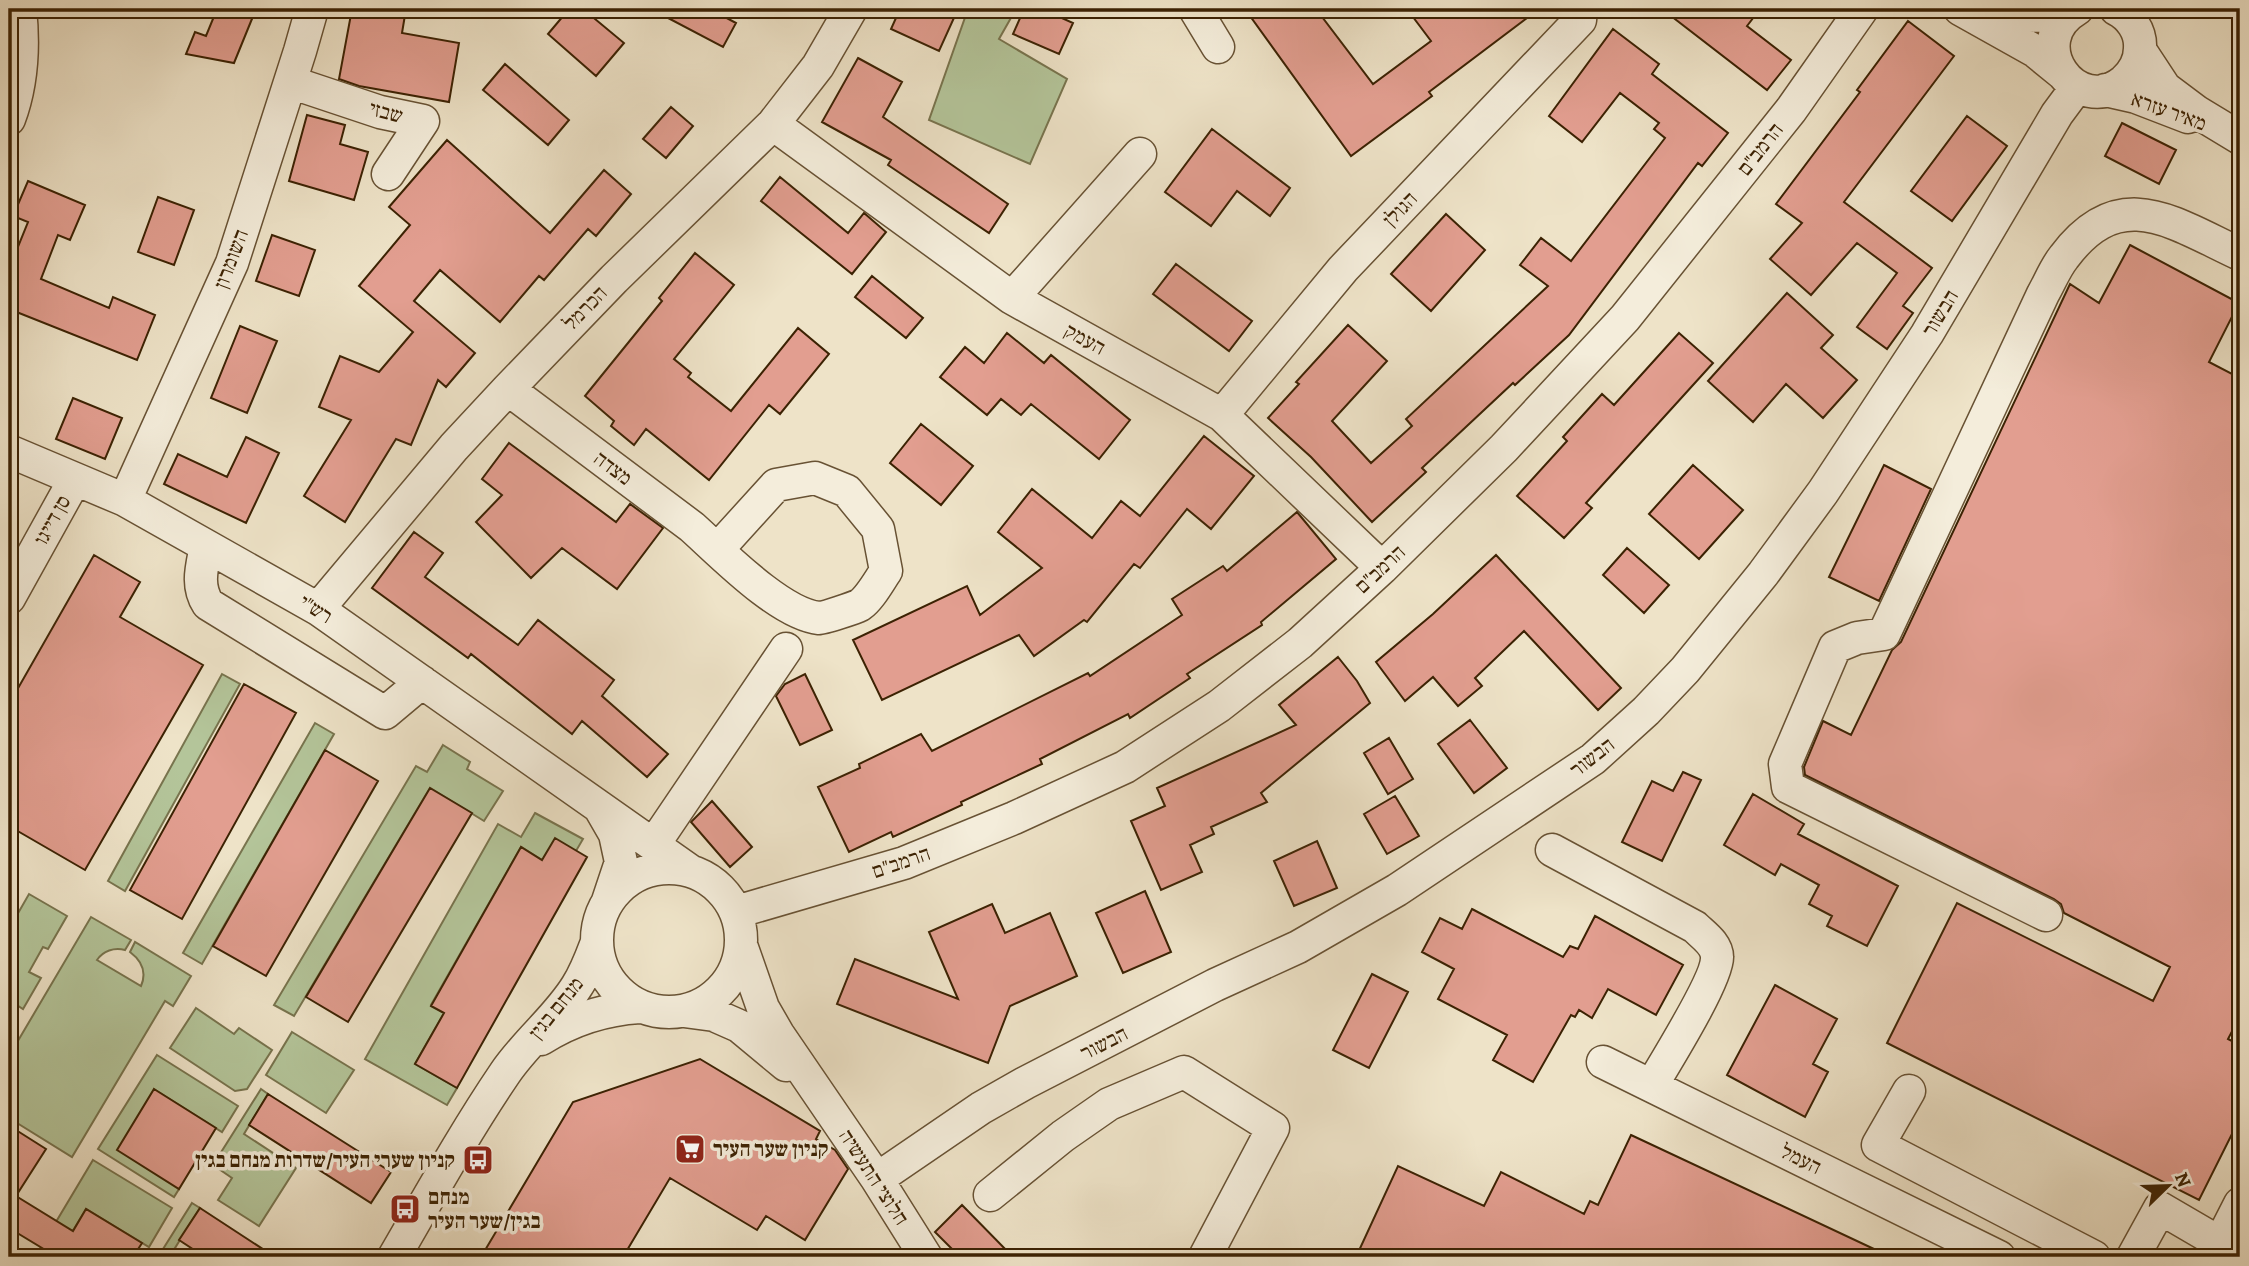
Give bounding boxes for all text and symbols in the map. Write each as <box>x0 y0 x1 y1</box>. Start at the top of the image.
street label: מאיר עזרא <box>2127 84 2211 138</box>
street label: שבזי <box>366 94 406 130</box>
street label: הרמב"ם <box>1730 117 1790 181</box>
street label: הגולן <box>1376 185 1424 233</box>
street label: השומרון <box>207 225 255 293</box>
street label: הכרמל <box>557 279 613 337</box>
street label: הבשור <box>1915 284 1965 342</box>
street label: העמק <box>1059 316 1111 362</box>
street label: מצדה <box>588 444 638 492</box>
street label: סן דייגו <box>27 490 77 550</box>
street label: הרמב"ם <box>1348 538 1412 600</box>
street label: רש"י <box>294 588 338 630</box>
street label: הבשור <box>1564 731 1620 783</box>
street label: הרמב"ם <box>868 839 934 885</box>
street label: מנחם בגין <box>522 971 590 1045</box>
street label: הבשור <box>1075 1019 1133 1067</box>
street label: חלוצי התעשיה <box>832 1123 916 1231</box>
supermarket icon: קניון שער העיר <box>673 1132 707 1166</box>
place label: קניון שער העיר <box>713 1135 829 1163</box>
street label: העמל <box>1776 1137 1826 1181</box>
bus stop icon: קניון שערי העיר/שדרות מנחם בגין <box>461 1143 495 1177</box>
place label: קניון שערי העיר/שדרות מנחם בגין <box>195 1146 455 1174</box>
north arrow <box>2134 1150 2204 1220</box>
text: N <box>2168 1168 2197 1191</box>
place label: מנחם בגין/שער העיר <box>428 1183 541 1235</box>
bus stop icon: מנחם בגין/שער העיר <box>388 1192 422 1226</box>

